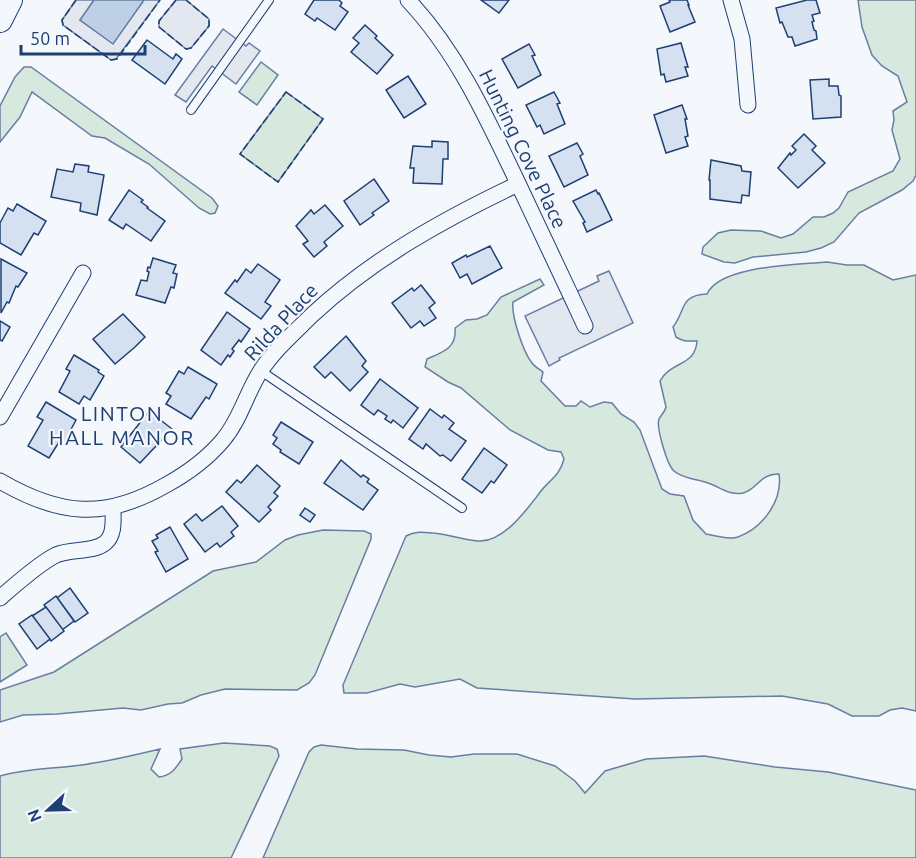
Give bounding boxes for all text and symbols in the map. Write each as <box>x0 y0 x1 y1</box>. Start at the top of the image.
scale bar <box>21 18 146 56</box>
text: 50 m <box>30 28 70 48</box>
street label: Hunting Cove Place <box>475 66 572 232</box>
street label: Rilda Place <box>239 278 322 365</box>
district label: LINTON HALL MANOR <box>49 401 195 449</box>
north arrow <box>18 780 78 840</box>
text: N <box>24 807 45 825</box>

